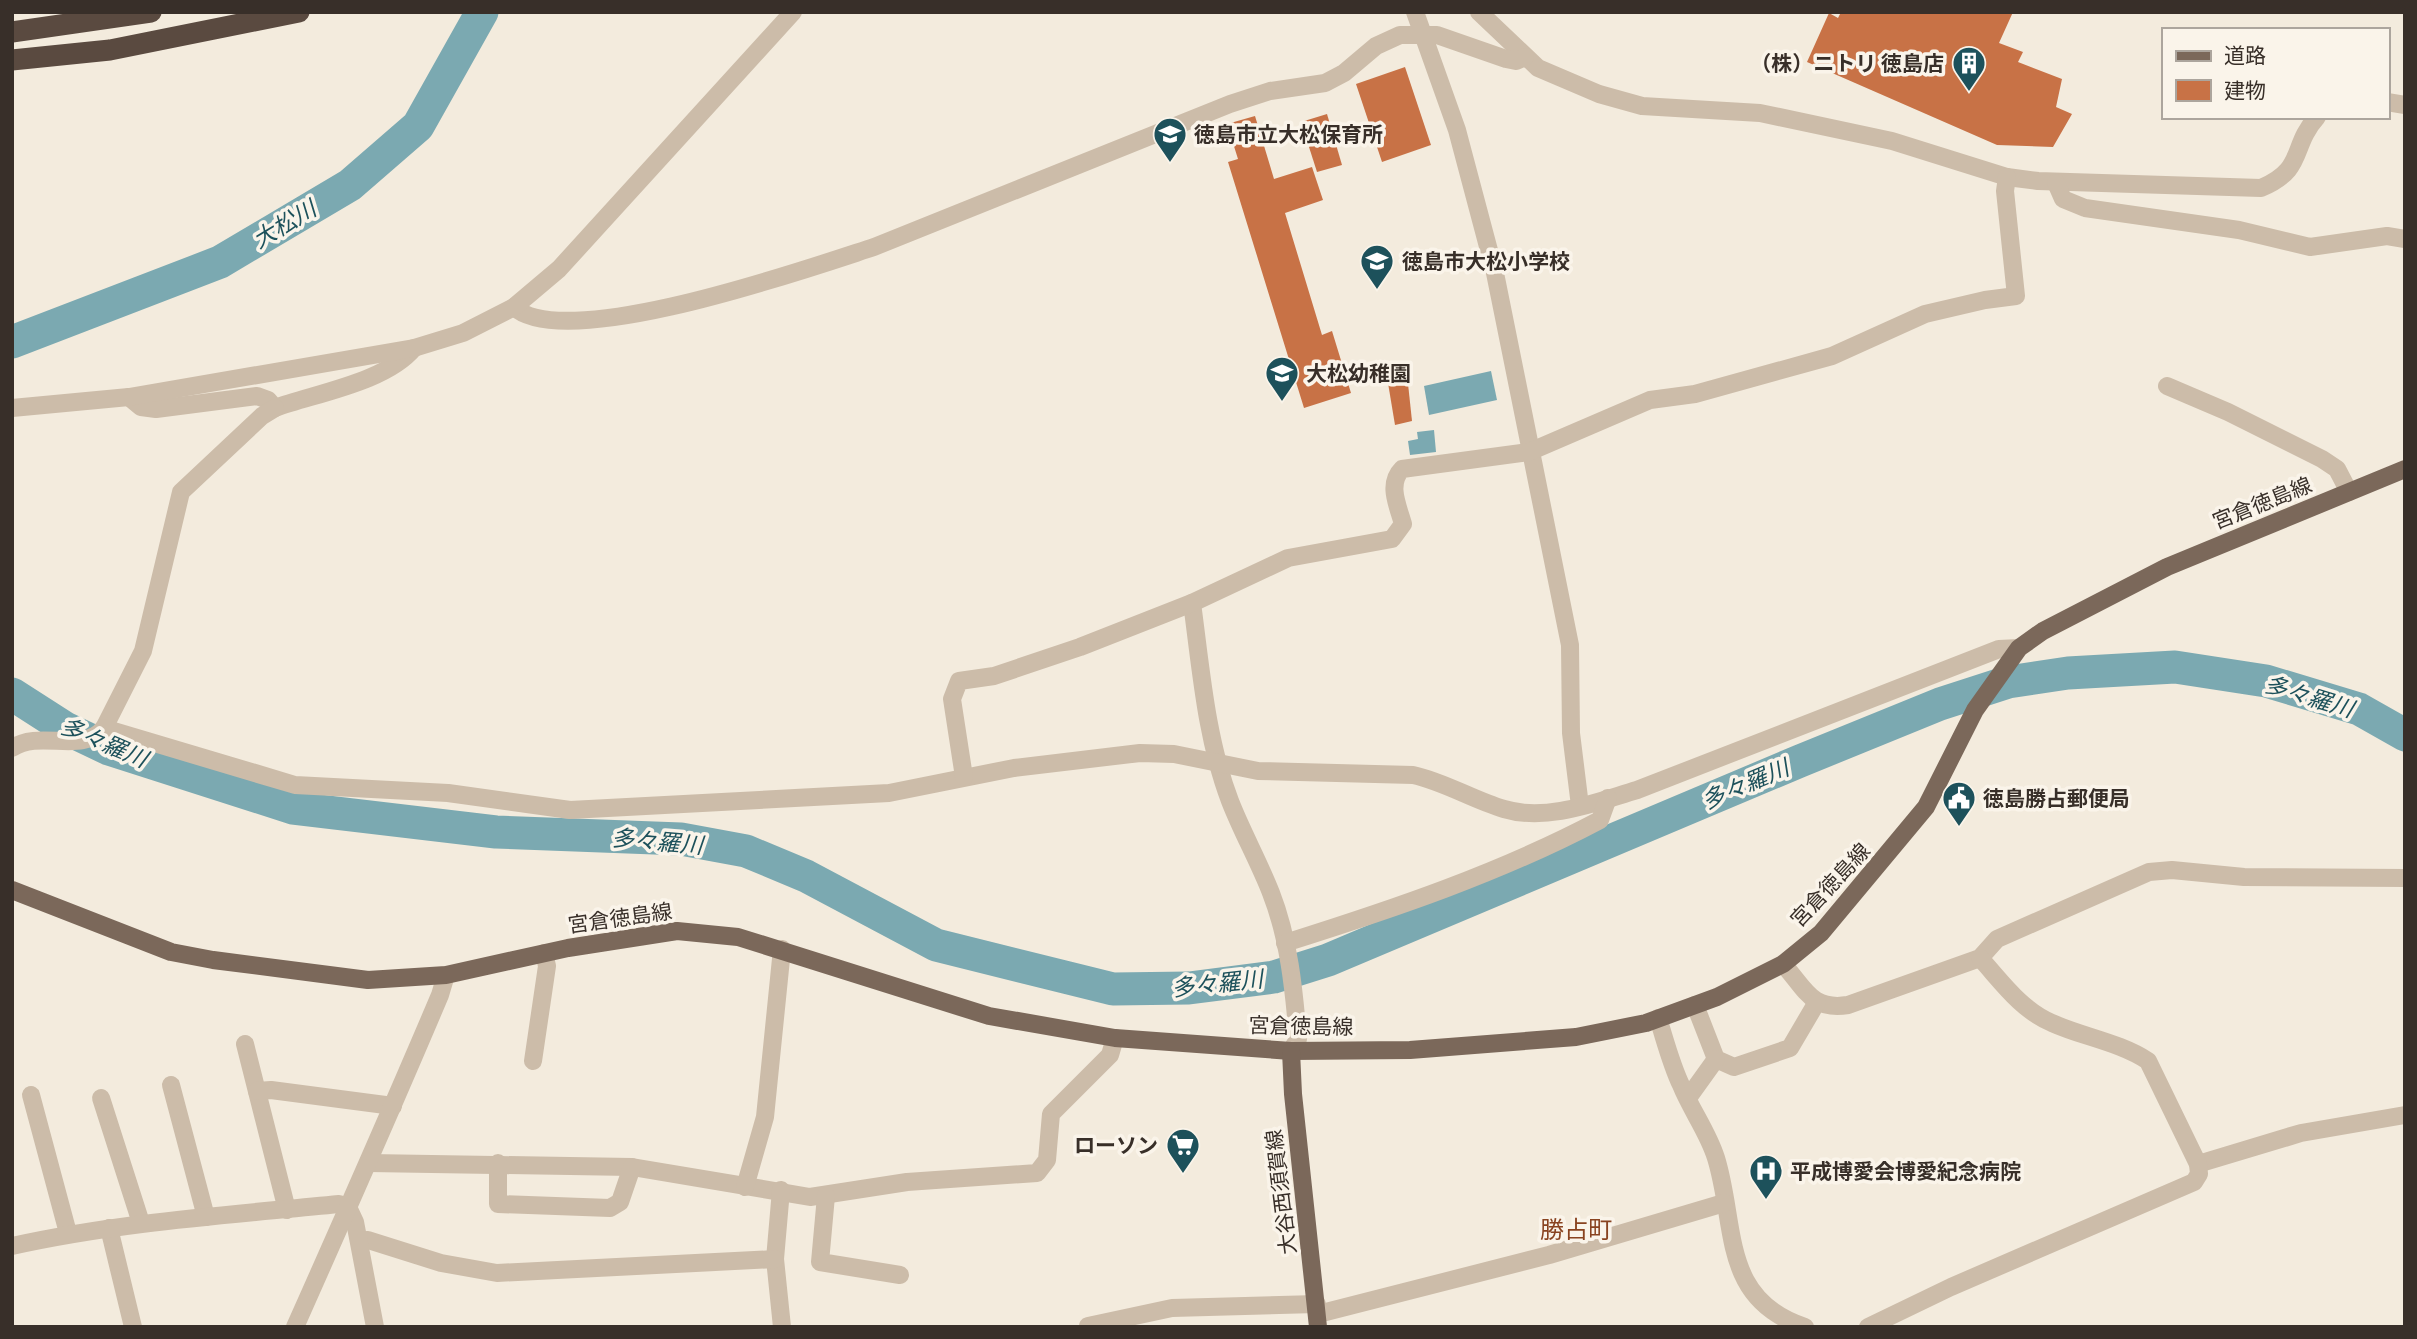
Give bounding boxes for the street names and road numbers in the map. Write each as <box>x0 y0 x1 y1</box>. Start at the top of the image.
street label: 宮倉徳島線 <box>2208 470 2316 536</box>
street label: 宮倉徳島線 <box>1784 837 1876 933</box>
street label: 宮倉徳島線 <box>566 896 674 940</box>
street label: 宮倉徳島線 <box>1248 1011 1354 1041</box>
street label: 大谷西須賀線 <box>1259 1128 1303 1256</box>

